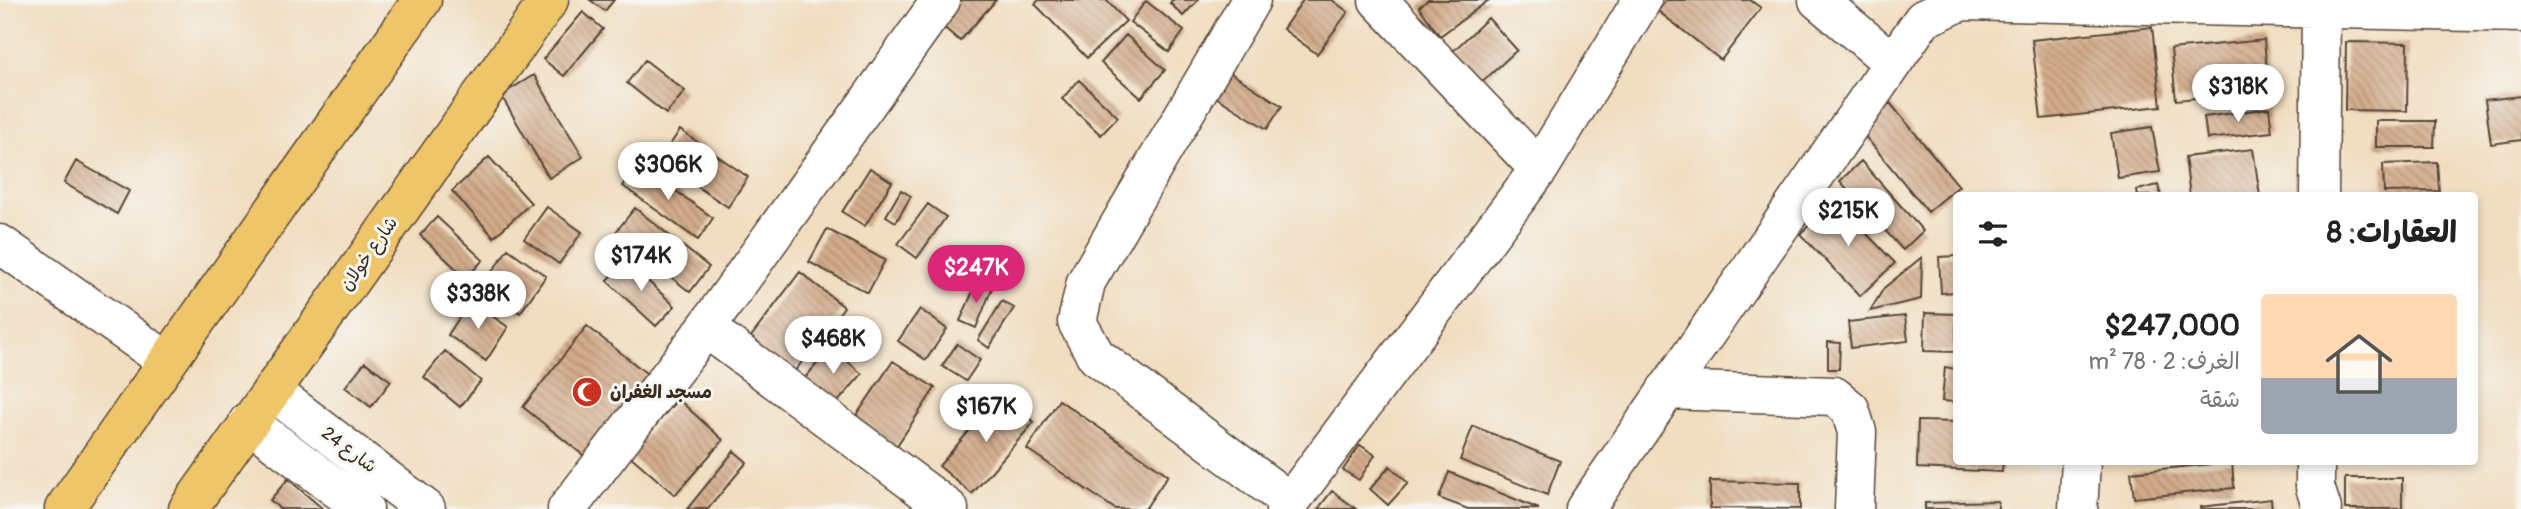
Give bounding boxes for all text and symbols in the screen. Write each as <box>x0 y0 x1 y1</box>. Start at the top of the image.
pin: $318K <box>2189 64 2287 124</box>
text: $318K <box>2208 72 2268 101</box>
pin: $306K <box>619 142 717 202</box>
text: $306K <box>634 150 702 179</box>
pin: $215K <box>1799 188 1897 248</box>
text: $215K <box>1818 196 1878 225</box>
street label: شارع خولان <box>335 212 403 296</box>
text: العقارات: 8 <box>2327 214 2457 251</box>
icon: filters <box>1974 215 2012 253</box>
pin: $174K <box>592 233 690 293</box>
text: $174K <box>611 241 671 270</box>
pin: $247K <box>927 246 1025 305</box>
text: $247K <box>944 253 1008 282</box>
pin: $338K <box>429 272 527 331</box>
text: $338K <box>446 279 510 308</box>
text: $247,000 <box>2105 307 2240 344</box>
pin: $468K <box>784 316 882 376</box>
icon: home <box>2317 322 2401 406</box>
text: $468K <box>801 324 865 353</box>
text: الغرف: 2 · 78 m² <box>2088 347 2240 376</box>
mosque icon: مسجد الغفران <box>570 375 604 409</box>
place label: مسجد الغفران <box>610 381 712 404</box>
pin: $167K <box>937 384 1035 444</box>
text: شقة <box>2200 385 2240 414</box>
text: $167K <box>956 392 1016 421</box>
street label: شارع 24 <box>317 422 381 478</box>

